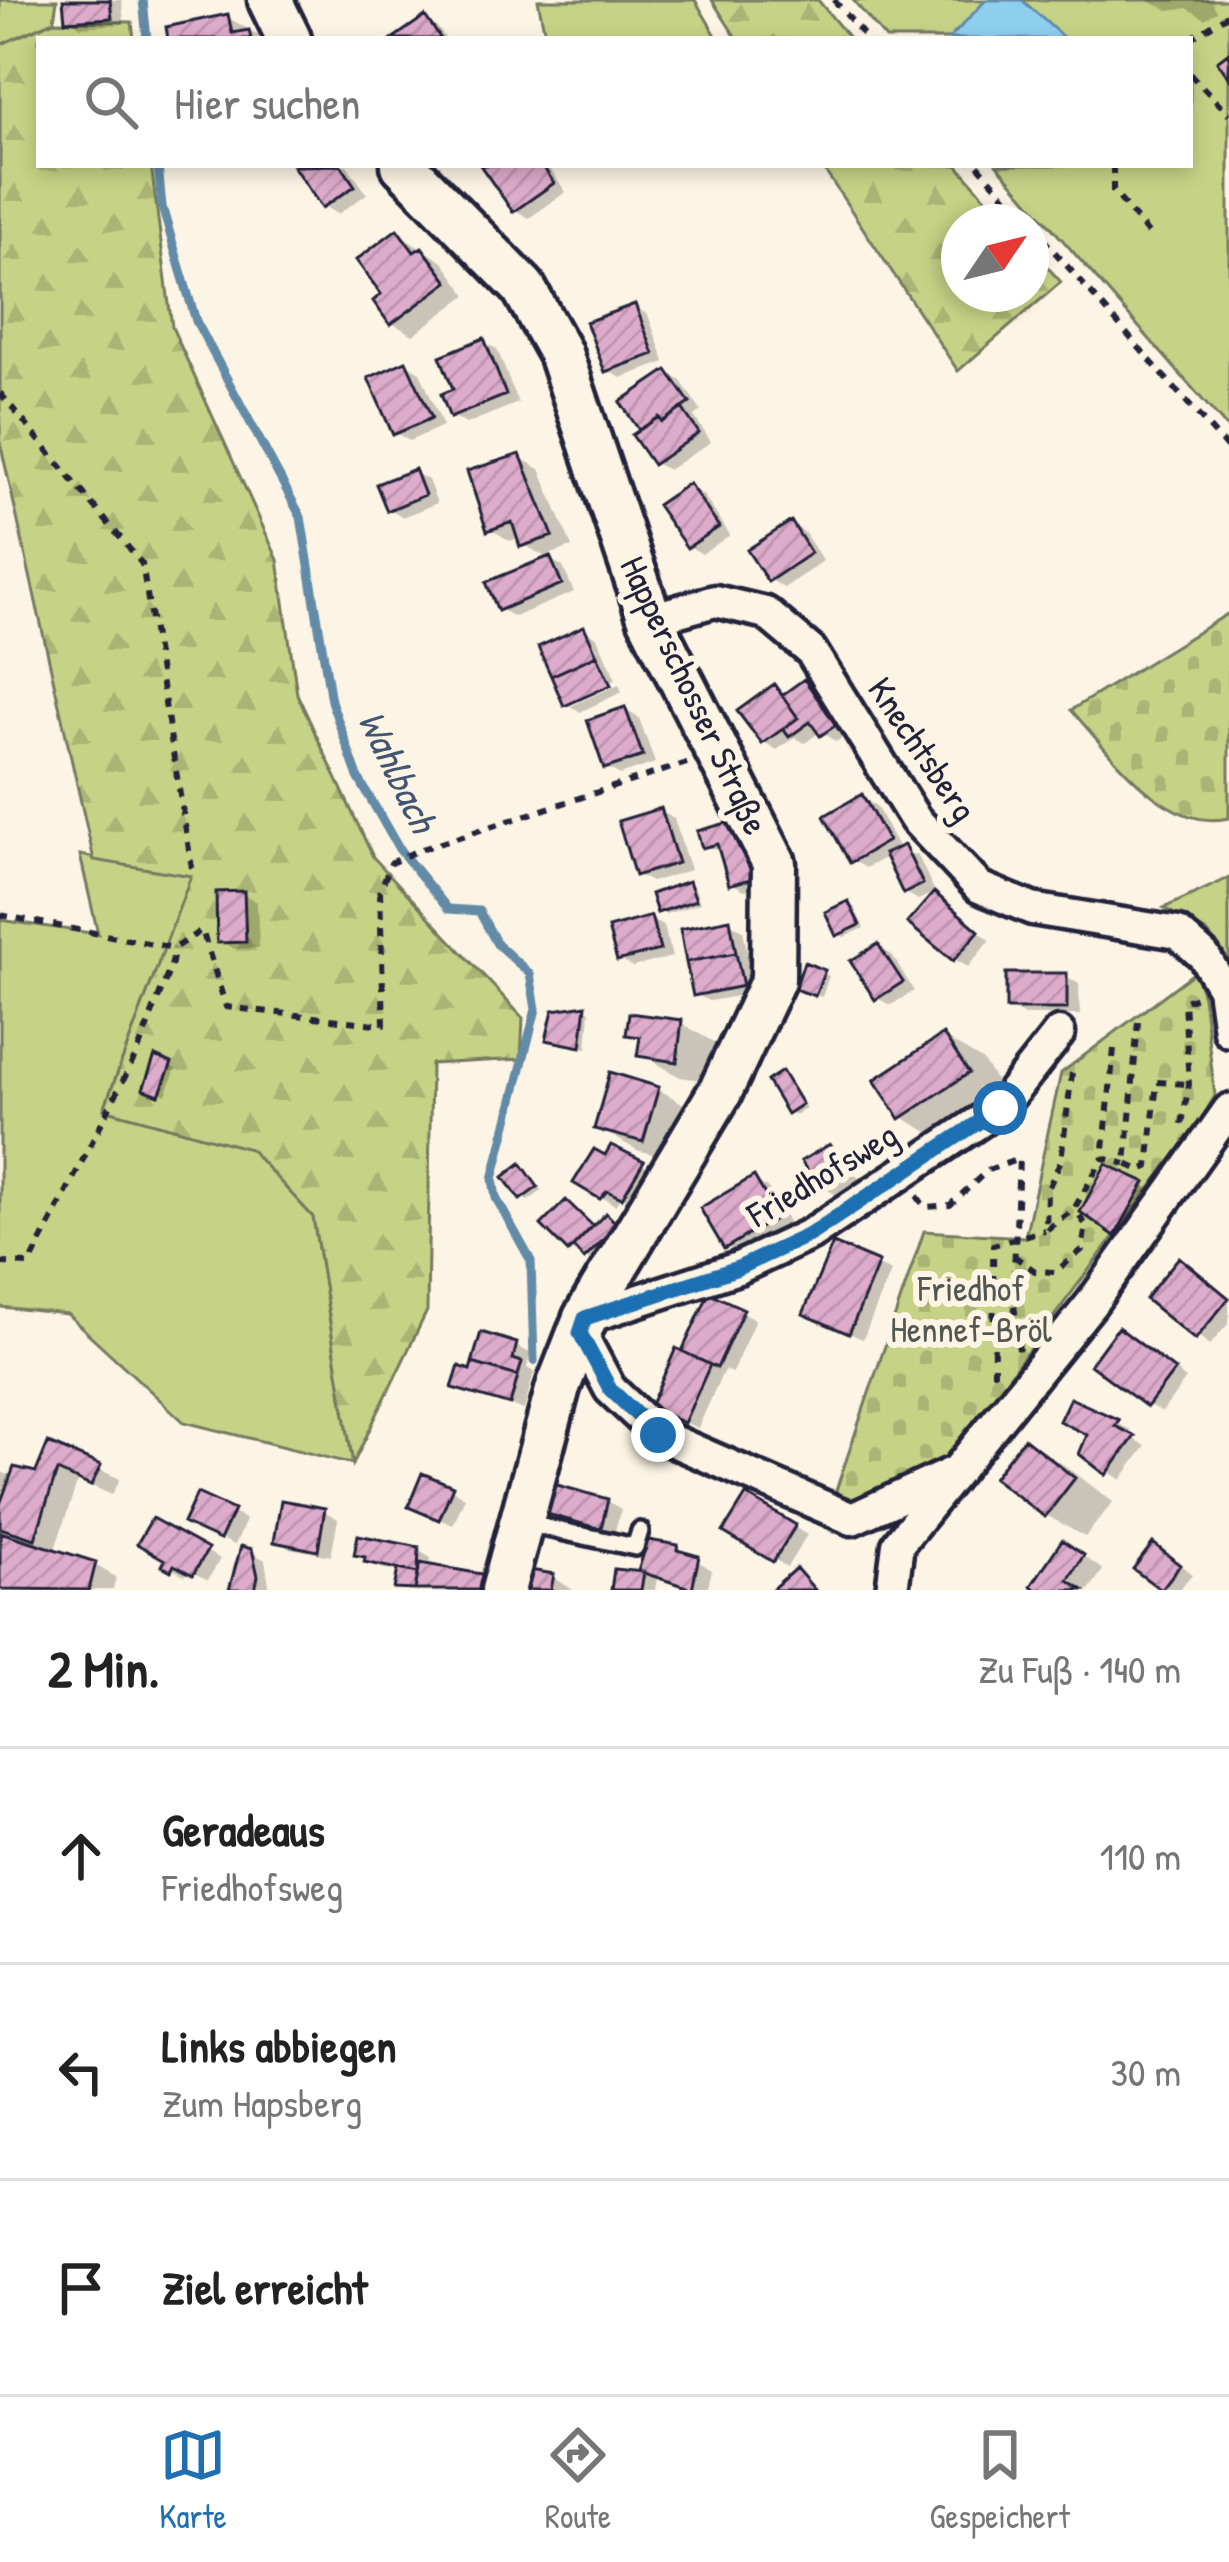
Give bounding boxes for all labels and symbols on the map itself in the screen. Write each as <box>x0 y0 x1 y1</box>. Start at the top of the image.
north arrow <box>941 204 1049 312</box>
street label: Happerschosser Straße <box>609 548 781 842</box>
street label: Knechtsberg <box>857 667 990 830</box>
water label: Wahlbach <box>346 701 452 843</box>
route start <box>973 1081 1027 1135</box>
street label: Friedhofsweg <box>737 1110 906 1238</box>
park label: Friedhof Hennef-Bröl <box>890 1263 1052 1353</box>
route end <box>631 1408 685 1462</box>

